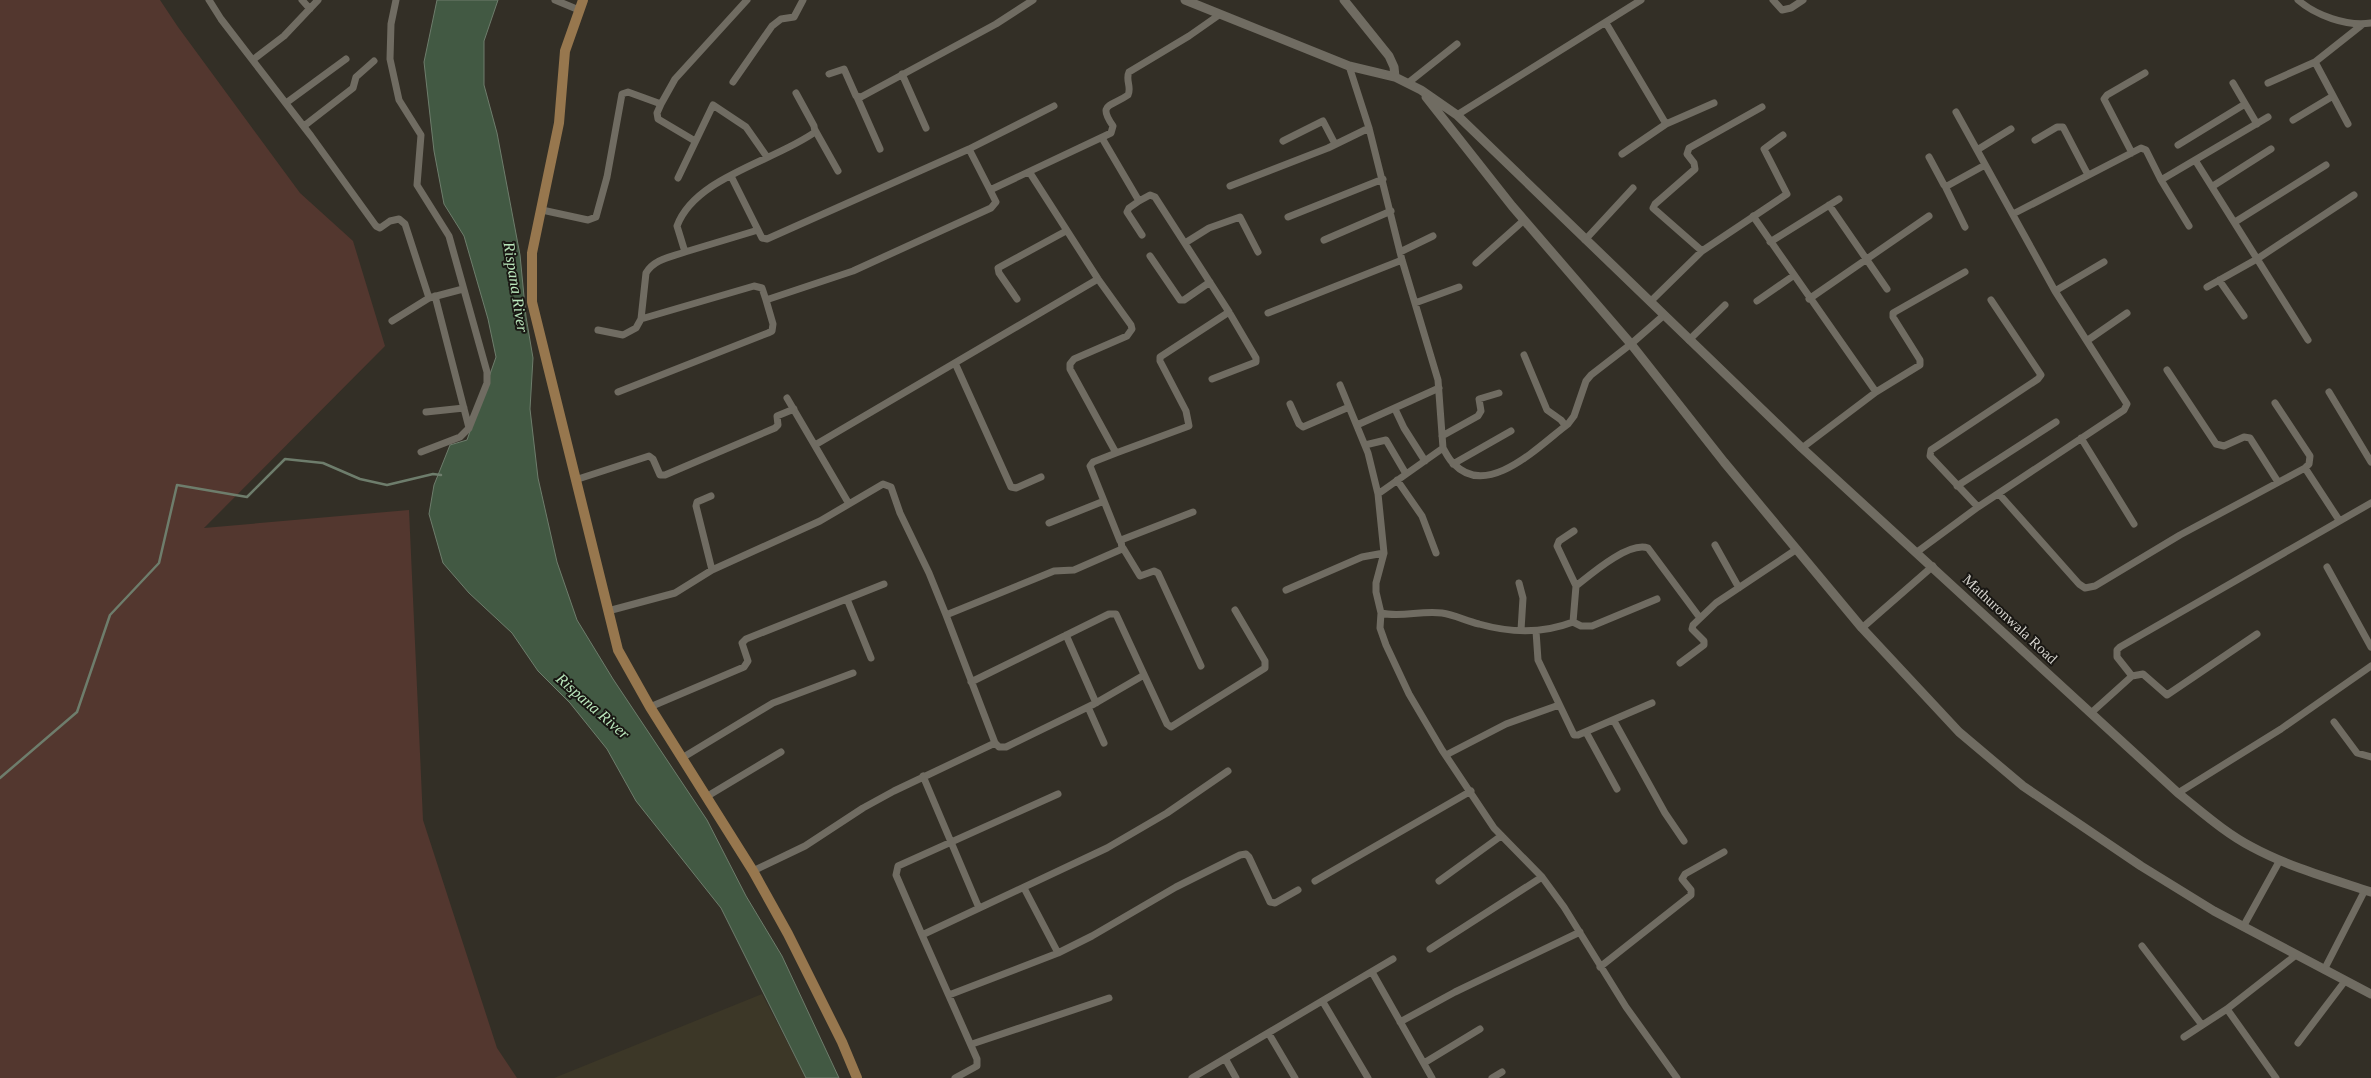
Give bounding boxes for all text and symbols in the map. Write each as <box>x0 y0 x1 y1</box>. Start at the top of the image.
water label: Rispana River <box>499 240 532 334</box>
street label: Mathuronwala Road <box>1960 571 2061 667</box>
water label: Rispana River <box>552 669 634 744</box>

